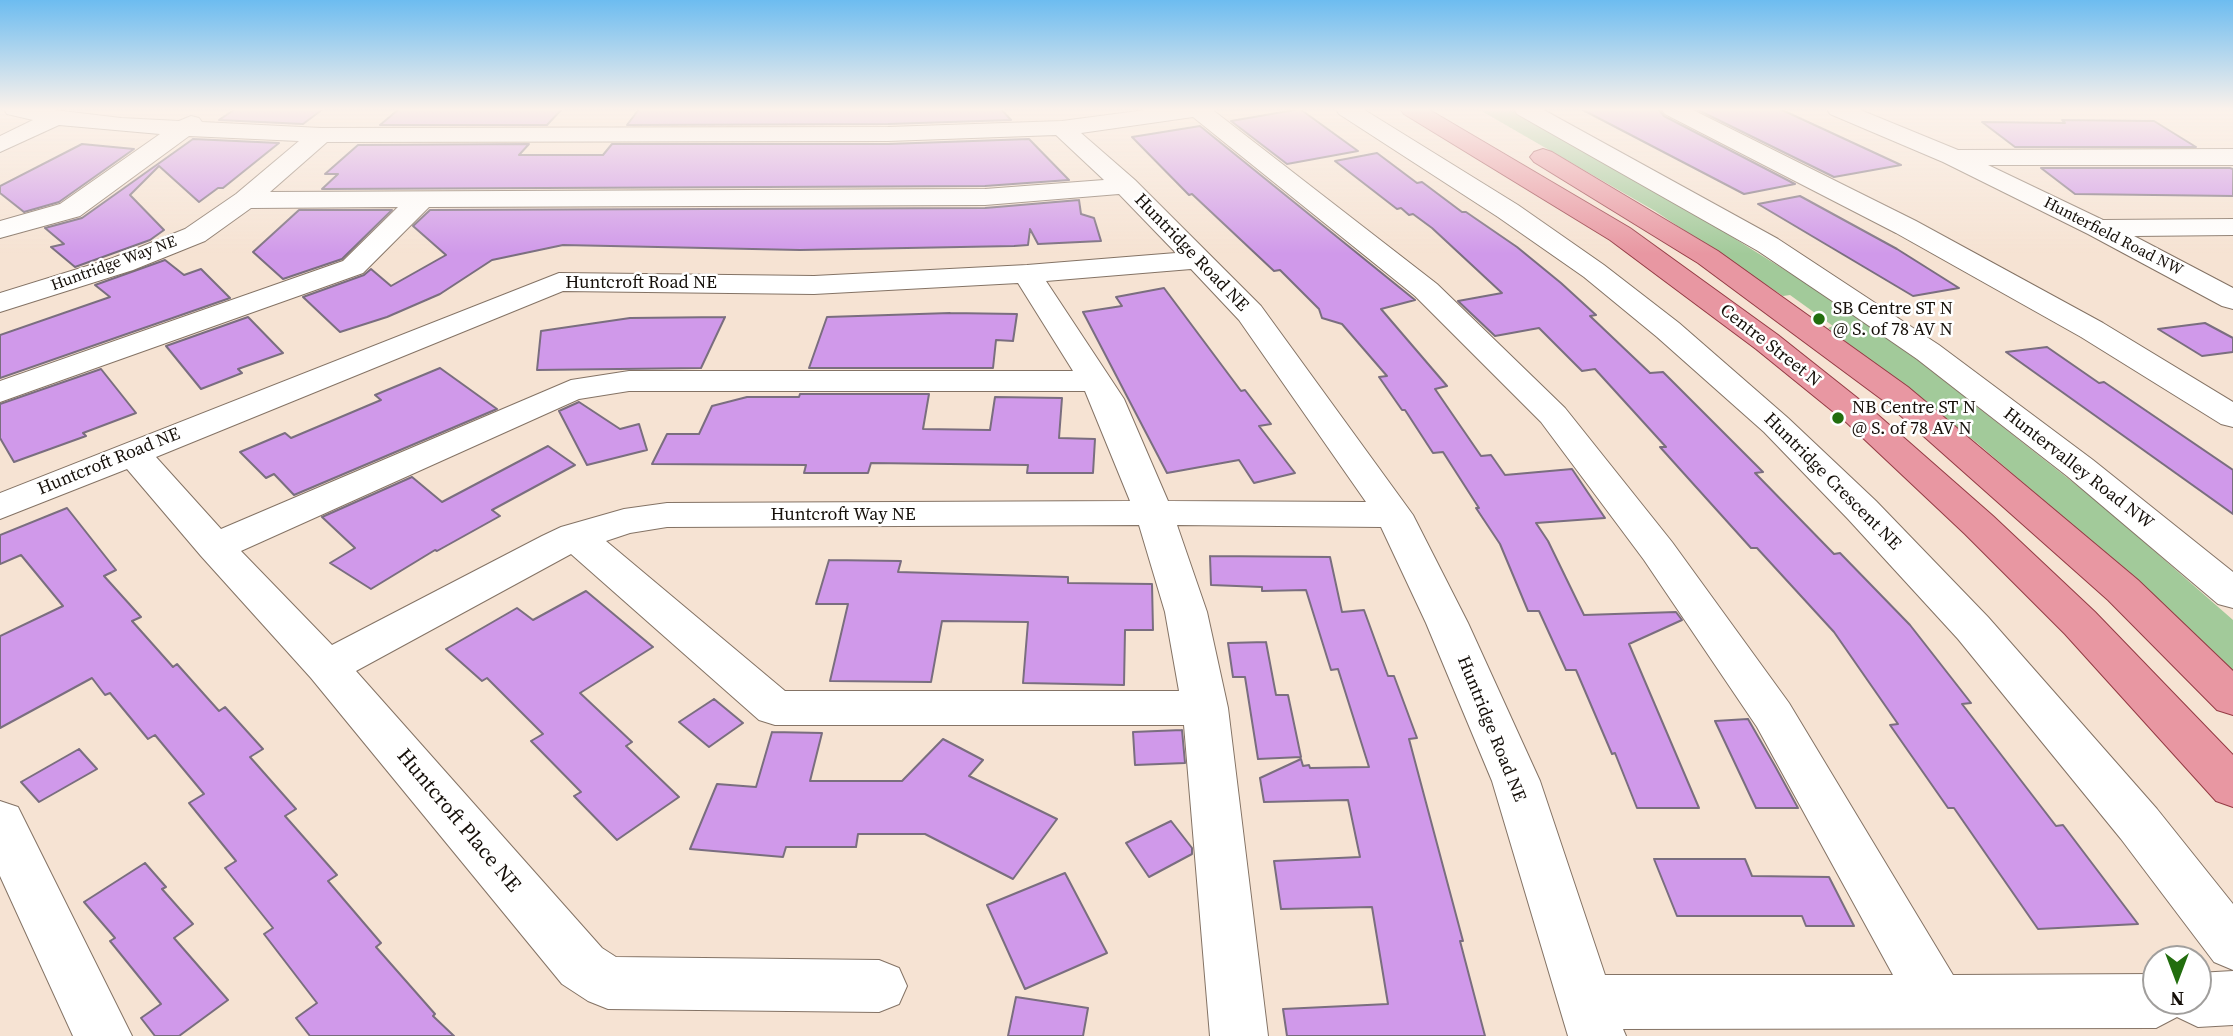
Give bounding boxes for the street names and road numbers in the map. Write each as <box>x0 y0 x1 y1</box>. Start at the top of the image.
street label: Huntridge Road NE <box>1129 190 1253 316</box>
street label: Hunterfield Road NW <box>2040 194 2186 280</box>
street label: Huntridge Way NE <box>49 232 179 296</box>
street label: Huntcroft Road NE <box>565 272 717 294</box>
street label: Centre Street N <box>1715 300 1825 392</box>
street label: Huntervalley Road NW <box>1999 404 2157 534</box>
street label: Huntridge Crescent NE <box>1759 409 1905 555</box>
street label: Huntcroft Road NE <box>35 424 183 500</box>
street label: Huntcroft Way NE <box>770 504 916 526</box>
street label: Huntridge Road NE <box>1452 653 1530 805</box>
street label: Huntcroft Place NE <box>391 744 525 898</box>

